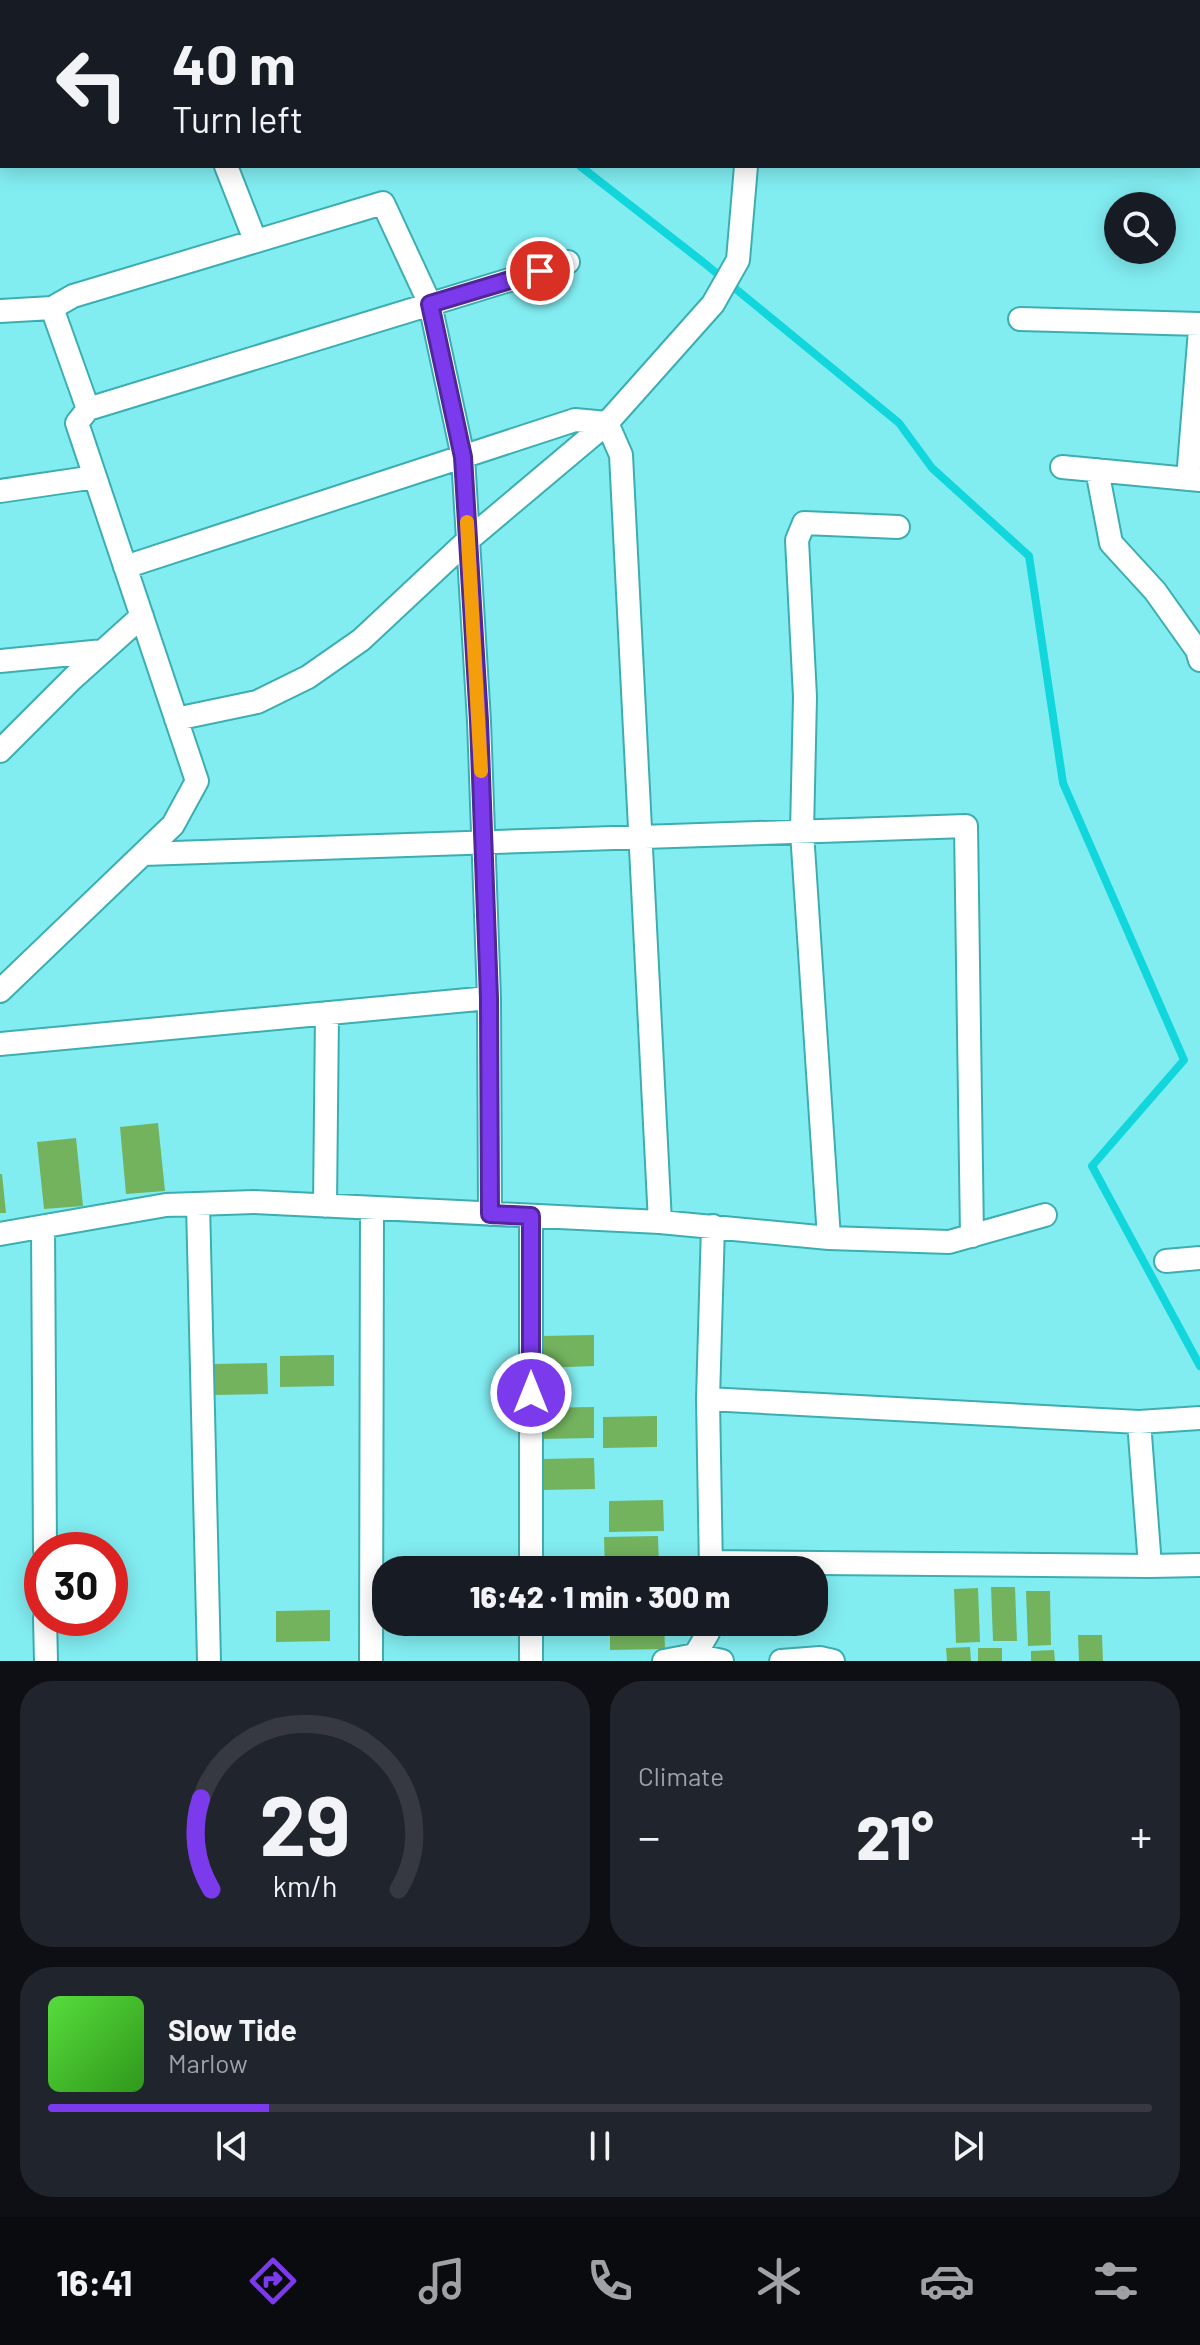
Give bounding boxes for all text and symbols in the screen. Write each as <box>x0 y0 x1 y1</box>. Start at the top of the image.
text: 40 m <box>172 29 296 96</box>
icon: left <box>40 32 144 136</box>
text: Turn left <box>172 97 303 140</box>
map controls <box>1104 192 1176 264</box>
button: search <box>1104 192 1176 264</box>
pin <box>506 237 574 305</box>
icon: arrive <box>518 249 562 293</box>
position arrow <box>489 1351 573 1435</box>
speed limit sign: 30 <box>24 1532 128 1636</box>
text: 16:42 · 1 min · 300 m <box>470 1578 730 1614</box>
text: Climate <box>638 1760 724 1791</box>
text: 29 <box>260 1773 350 1873</box>
text: 21° <box>856 1800 934 1872</box>
text: − <box>638 1809 660 1862</box>
text: + <box>1130 1809 1152 1862</box>
text: km/h <box>273 1868 337 1903</box>
text: Slow Tide <box>168 2011 297 2047</box>
text: Marlow <box>168 2047 248 2078</box>
icon: previous <box>210 2124 254 2168</box>
icon: pause <box>578 2124 622 2168</box>
icon: next <box>946 2124 990 2168</box>
icon: directions <box>245 2253 301 2309</box>
icon: music <box>414 2253 470 2309</box>
icon: phone <box>582 2253 638 2309</box>
icon: climate <box>751 2253 807 2309</box>
icon: car <box>919 2253 975 2309</box>
icon: filters <box>1088 2253 1144 2309</box>
text: 16:41 <box>56 2260 133 2303</box>

